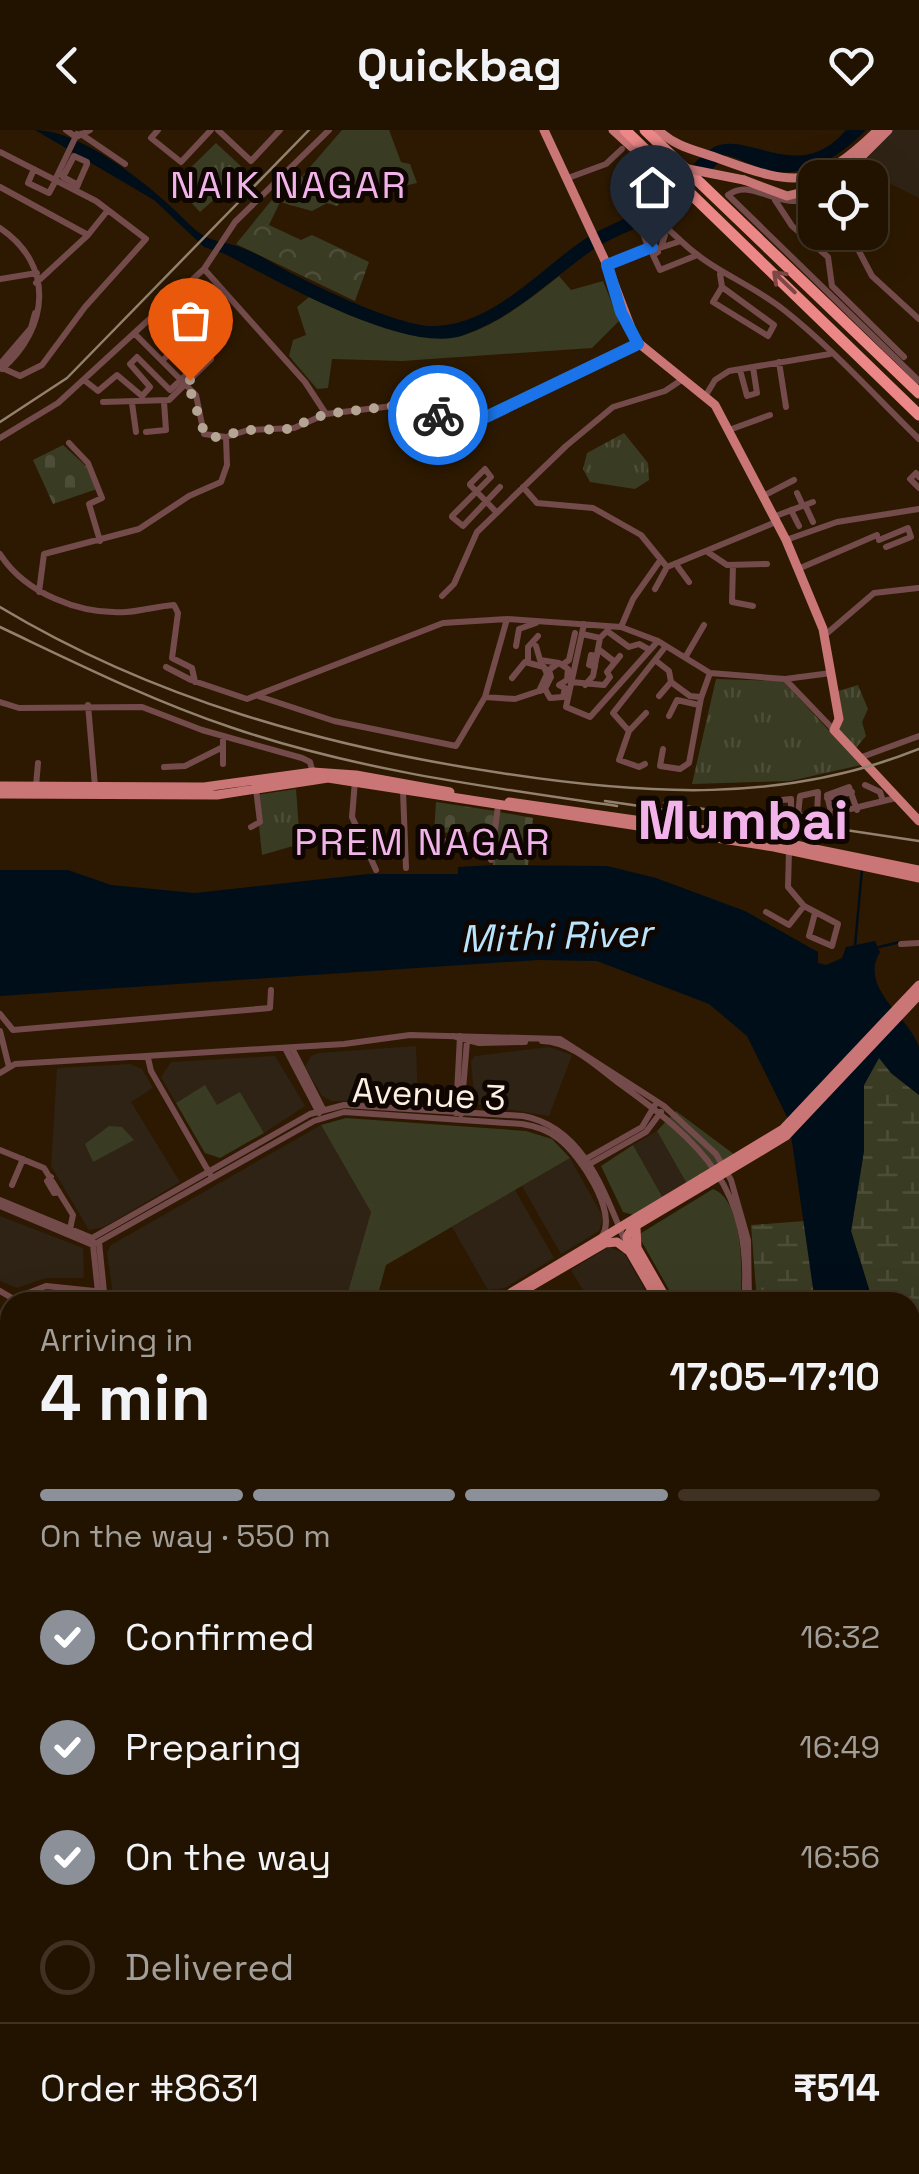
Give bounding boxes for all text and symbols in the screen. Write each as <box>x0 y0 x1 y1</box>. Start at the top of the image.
text: Quickbag <box>357 37 562 94</box>
icon: back <box>40 38 95 93</box>
icon: heart <box>824 38 879 93</box>
pin <box>610 145 695 248</box>
icon: home <box>625 160 680 215</box>
map controls <box>798 160 888 250</box>
button: locate <box>798 160 888 250</box>
district label: NAIK NAGAR <box>170 161 408 209</box>
one-way arrow <box>772 270 796 294</box>
pin <box>148 278 233 381</box>
icon: bag <box>163 293 218 348</box>
courier <box>388 365 488 465</box>
icon: bike <box>411 388 466 443</box>
district label: Mumbai <box>638 785 848 855</box>
district label: PREM NAGAR <box>294 818 552 866</box>
water label: Mithi River <box>459 909 656 963</box>
street label: Avenue 3 <box>351 1068 507 1120</box>
text: Arriving in <box>40 1320 193 1360</box>
text: 17:05–17:10 <box>669 1353 880 1401</box>
text: 4 min <box>40 1356 211 1439</box>
text: On the way · 550 m <box>40 1516 331 1556</box>
icon: check <box>40 1610 95 1665</box>
text: Confirmed <box>125 1613 315 1661</box>
text: 16:32 <box>800 1617 880 1657</box>
icon: check <box>40 1720 95 1775</box>
text: Preparing <box>125 1723 302 1771</box>
text: 16:49 <box>799 1727 880 1767</box>
icon: check <box>40 1830 95 1885</box>
text: On the way <box>125 1833 331 1881</box>
text: 16:56 <box>800 1837 880 1877</box>
text: Delivered <box>125 1943 294 1991</box>
text: Order #8631 <box>40 2064 259 2112</box>
text: ₹514 <box>793 2064 880 2112</box>

